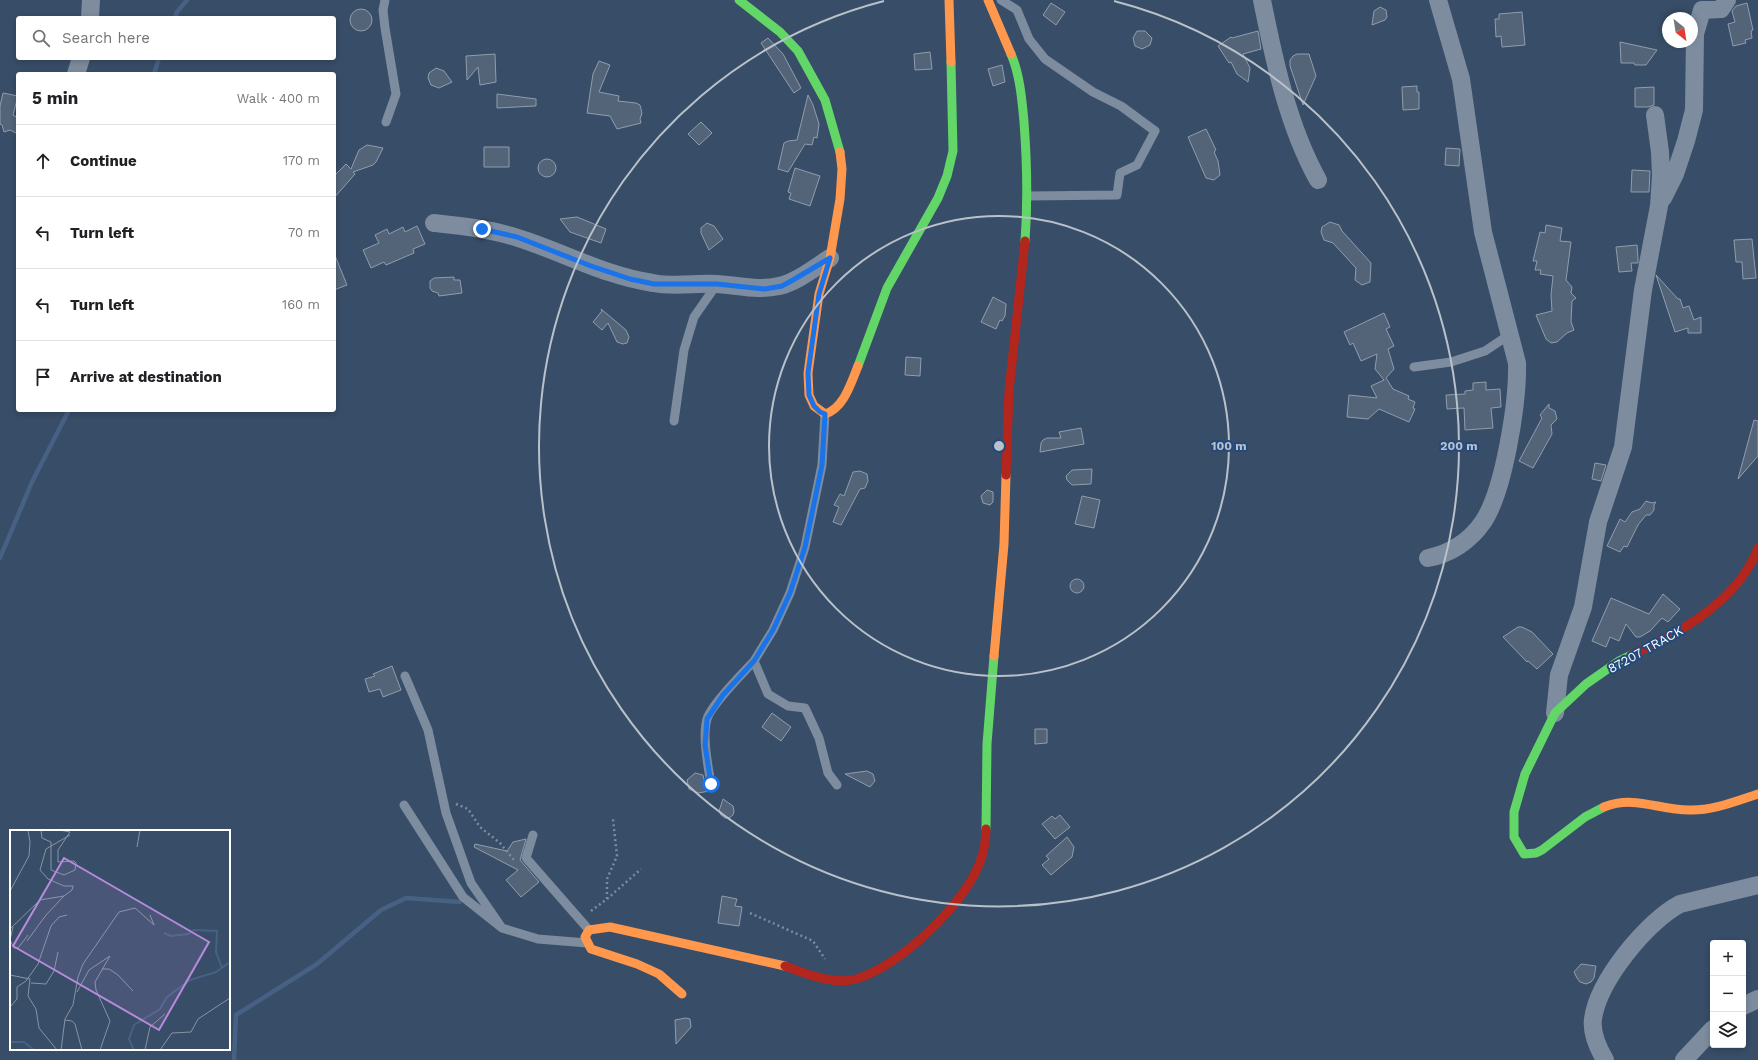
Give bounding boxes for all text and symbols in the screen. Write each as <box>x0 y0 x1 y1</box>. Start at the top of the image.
north arrow <box>1662 12 1698 48</box>
search box <box>16 16 336 60</box>
icon: search <box>30 27 52 49</box>
text: Search here <box>62 29 150 47</box>
text: 5 min <box>32 88 78 108</box>
text: Walk · 400 m <box>237 91 320 106</box>
icon: ahead <box>32 150 54 172</box>
text: Continue <box>70 152 137 170</box>
text: 170 m <box>283 153 320 168</box>
route end <box>473 220 491 238</box>
icon: left <box>32 222 54 244</box>
text: Turn left <box>70 224 134 242</box>
text: 70 m <box>288 225 320 240</box>
icon: left <box>32 294 54 316</box>
text: Turn left <box>70 296 134 314</box>
text: 160 m <box>282 297 320 312</box>
icon: arrive <box>32 366 54 388</box>
text: Arrive at destination <box>70 368 222 386</box>
centre of rings <box>992 439 1006 453</box>
text: 100 m <box>1211 439 1247 453</box>
text: 200 m <box>1440 439 1478 453</box>
street label: 87207 TRACK <box>1605 622 1686 676</box>
route start <box>702 775 720 793</box>
inset map <box>10 830 230 1050</box>
map controls <box>1710 940 1746 1048</box>
button: + <box>1710 940 1746 976</box>
button: − <box>1710 976 1746 1012</box>
button: layers <box>1710 1012 1746 1048</box>

